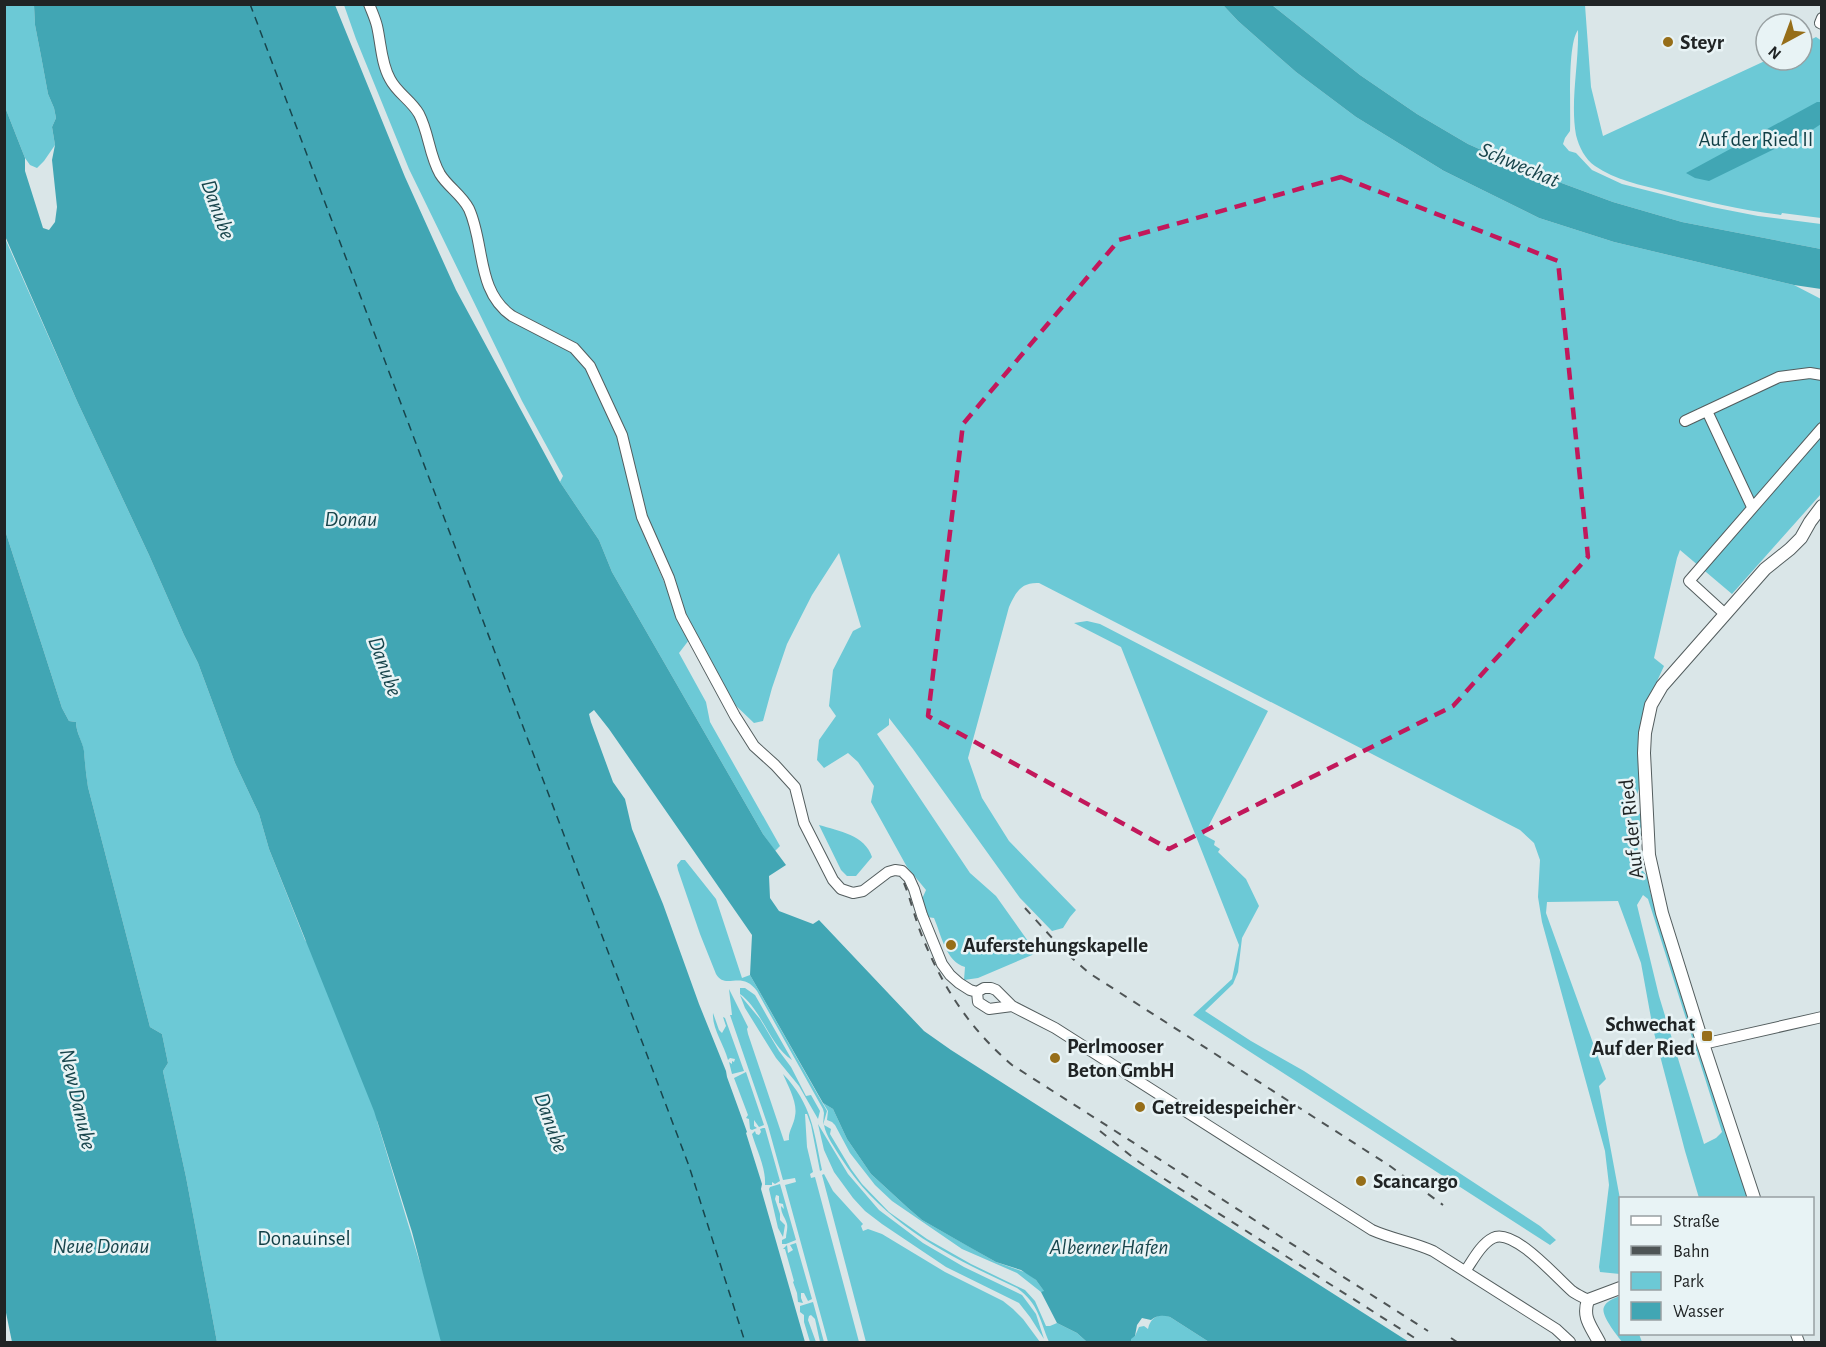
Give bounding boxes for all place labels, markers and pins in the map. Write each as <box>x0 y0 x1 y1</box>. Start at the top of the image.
place label: Steyr <box>1680 32 1725 53</box>
marker: Steyr <box>1661 35 1675 49</box>
place label: Auferstehungskapelle <box>963 935 1148 956</box>
marker: Auferstehungskapelle <box>944 938 958 952</box>
place label: Schwechat Auf der Ried <box>1592 1014 1695 1059</box>
marker: Schwechat Auf der Ried <box>1700 1029 1714 1043</box>
place label: Perlmooser Beton GmbH <box>1067 1036 1175 1081</box>
marker: Perlmooser Beton GmbH <box>1048 1051 1062 1065</box>
place label: Getreidespeicher <box>1152 1097 1296 1118</box>
marker: Getreidespeicher <box>1133 1100 1147 1114</box>
place label: Scancargo <box>1373 1171 1458 1192</box>
marker: Scancargo <box>1354 1174 1368 1188</box>

